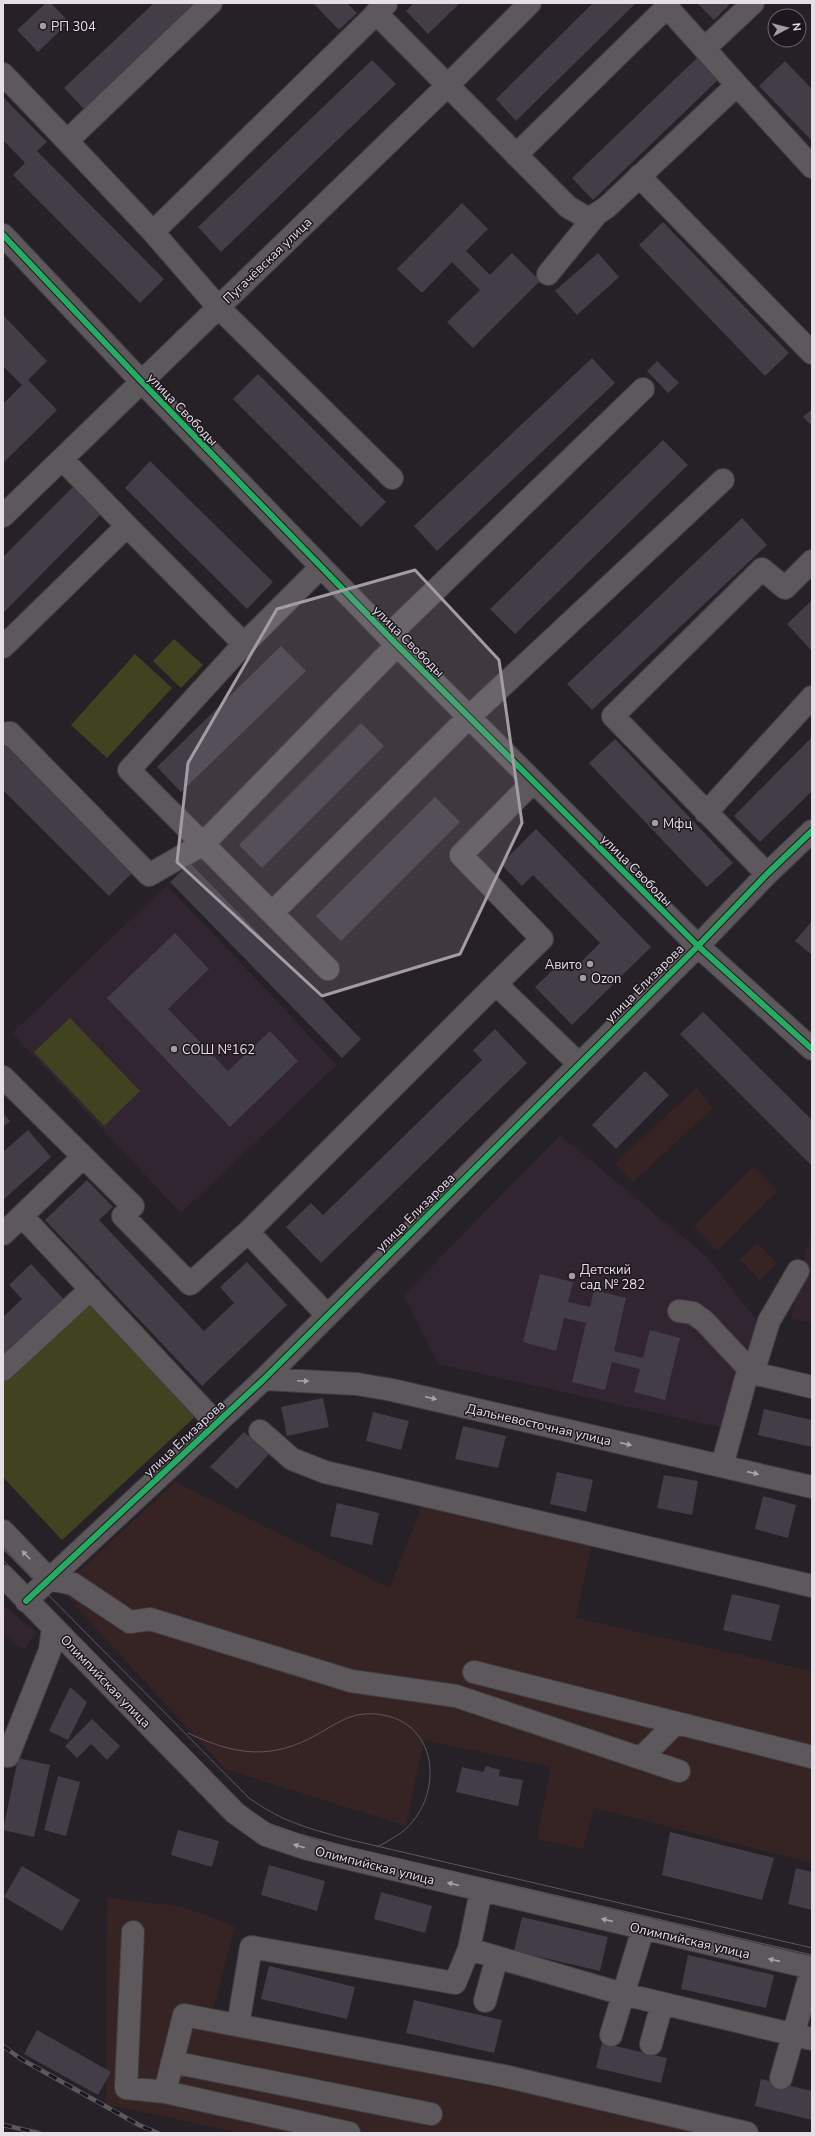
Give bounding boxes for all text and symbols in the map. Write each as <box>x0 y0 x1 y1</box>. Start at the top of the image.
north arrow <box>767 8 807 48</box>
place label: РП 304 <box>51 18 96 36</box>
marker: РП 304 <box>38 21 48 31</box>
text: N <box>788 22 804 32</box>
street label: Пугачёвская улица <box>219 214 316 308</box>
street label: улица Свободы <box>143 369 222 450</box>
street label: улица Свободы <box>368 602 448 682</box>
place label: Мфц <box>663 815 692 833</box>
marker: Мфц <box>650 818 660 828</box>
street label: улица Свободы <box>596 831 676 911</box>
street label: улица Елизарова <box>601 940 688 1027</box>
place label: Авито <box>545 956 582 974</box>
marker: Авито <box>585 959 595 969</box>
place label: Ozon <box>591 970 621 988</box>
marker: Ozon <box>578 973 588 983</box>
place label: СОШ №162 <box>182 1041 255 1059</box>
marker: СОШ №162 <box>169 1044 179 1054</box>
street label: улица Елизарова <box>372 1169 459 1256</box>
place label: Детский сад № 282 <box>580 1261 645 1294</box>
marker: Детский сад № 282 <box>567 1271 577 1281</box>
one-way arrow <box>297 1377 309 1384</box>
street label: улица Елизарова <box>140 1396 229 1481</box>
one-way arrow <box>425 1396 437 1402</box>
street label: Дальневосточная улица <box>464 1400 613 1450</box>
one-way arrow <box>620 1441 632 1447</box>
one-way arrow <box>746 1470 759 1476</box>
one-way arrow <box>21 1550 31 1560</box>
street label: Олимпийская улица <box>56 1631 154 1732</box>
street label: Олимпийская улица <box>313 1842 437 1890</box>
one-way arrow <box>293 1843 305 1849</box>
one-way arrow <box>447 1881 459 1887</box>
one-way arrow <box>600 1917 613 1923</box>
street label: Олимпийская улица <box>628 1918 752 1964</box>
one-way arrow <box>768 1956 780 1962</box>

